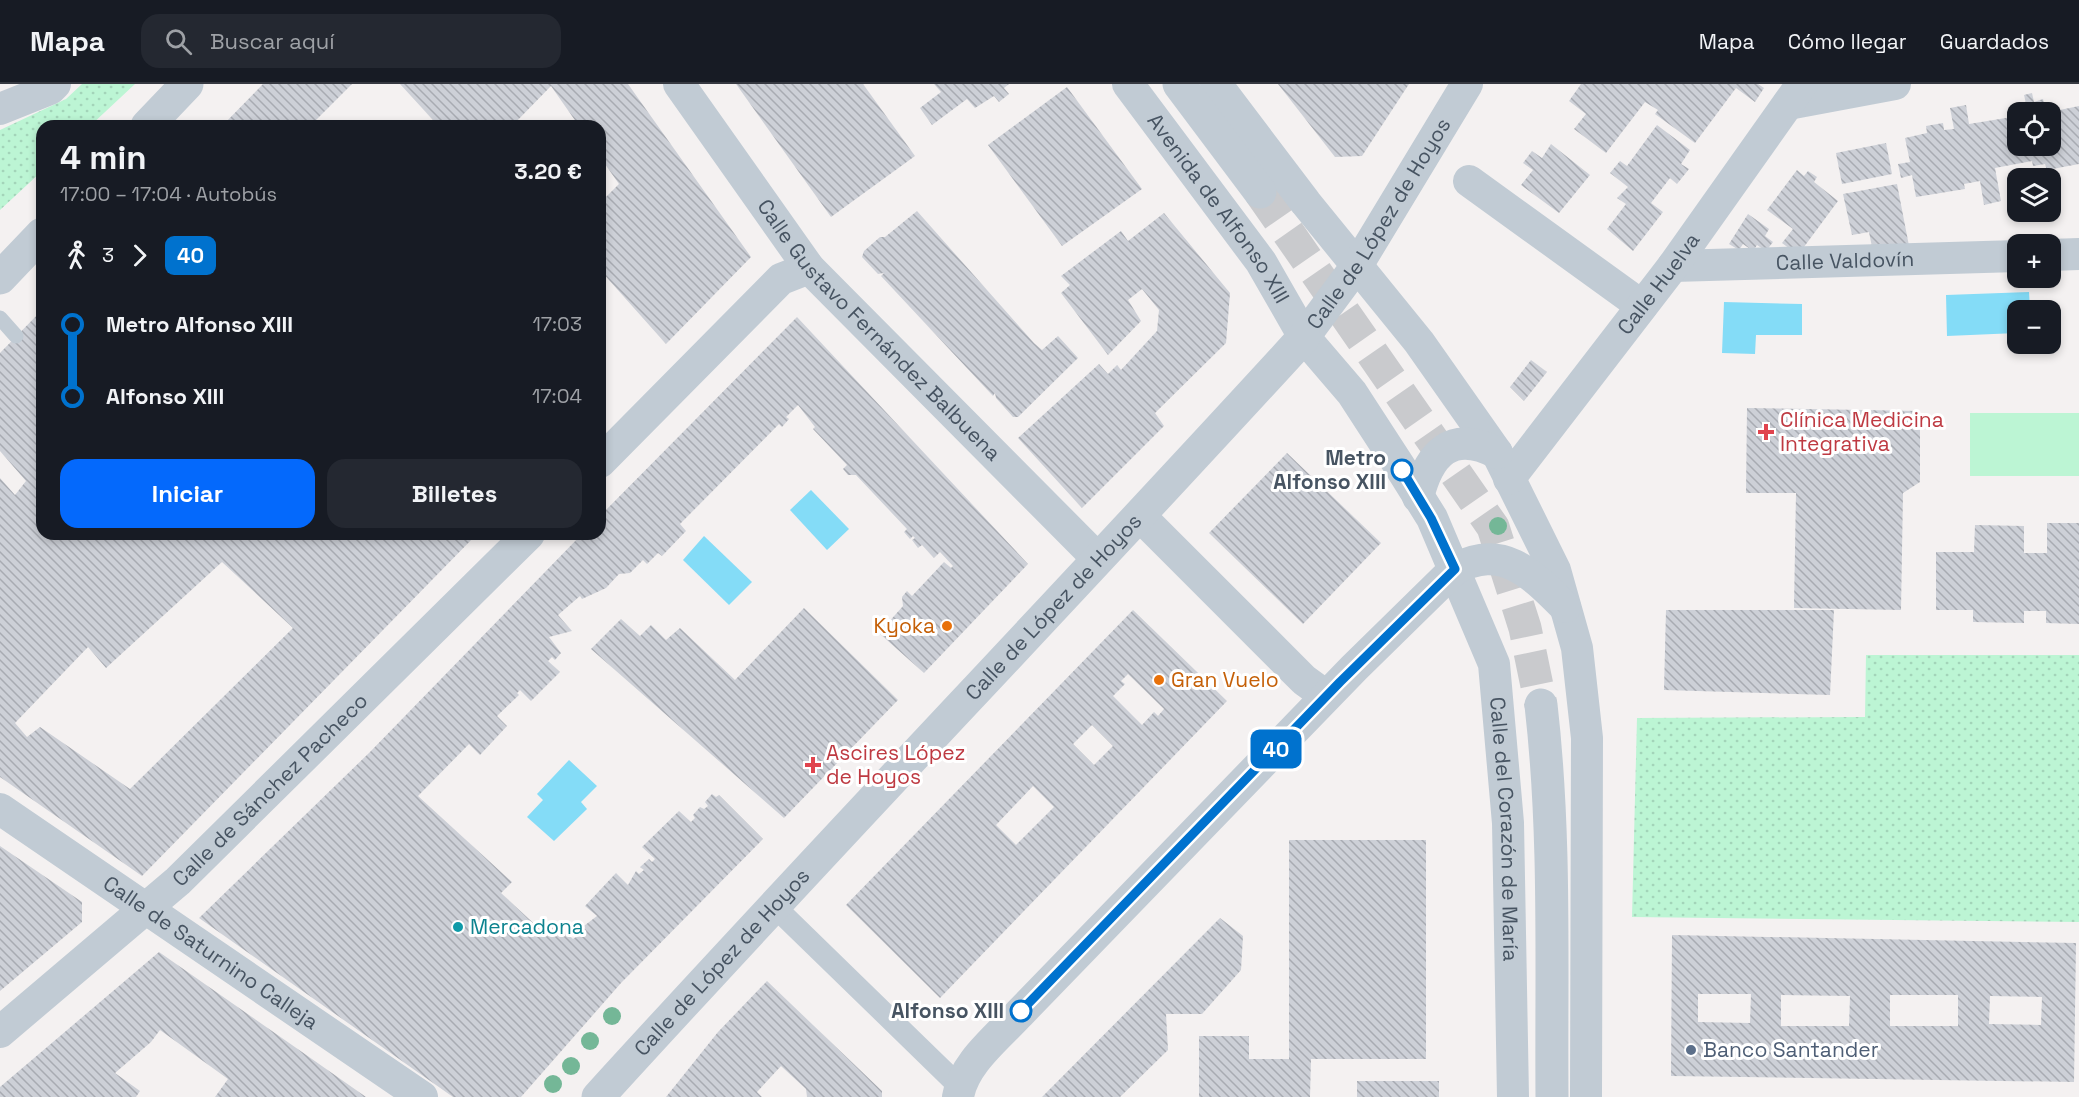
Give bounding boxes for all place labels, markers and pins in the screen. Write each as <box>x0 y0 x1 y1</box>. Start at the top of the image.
place label: Clínica Medicina Integrativa <box>1780 406 1944 457</box>
marker: Clínica Medicina Integrativa <box>1757 423 1775 441</box>
place label: Metro Alfonso XIII <box>1273 444 1386 495</box>
marker: Metro Alfonso XIII <box>1391 459 1413 481</box>
place label: Kyoka <box>873 612 935 639</box>
marker: Kyoka <box>940 619 954 633</box>
place label: Gran Vuelo <box>1171 666 1279 693</box>
marker: Gran Vuelo <box>1152 673 1166 687</box>
place label: Ascires López de Hoyos <box>826 739 965 790</box>
marker: Ascires López de Hoyos <box>804 756 822 774</box>
place label: Mercadona <box>470 913 584 940</box>
marker: Mercadona <box>451 920 465 934</box>
place label: Alfonso XIII <box>891 997 1004 1024</box>
marker: Alfonso XIII <box>1010 1000 1032 1022</box>
place label: Banco Santander <box>1703 1036 1879 1063</box>
marker: Banco Santander <box>1684 1043 1698 1057</box>

